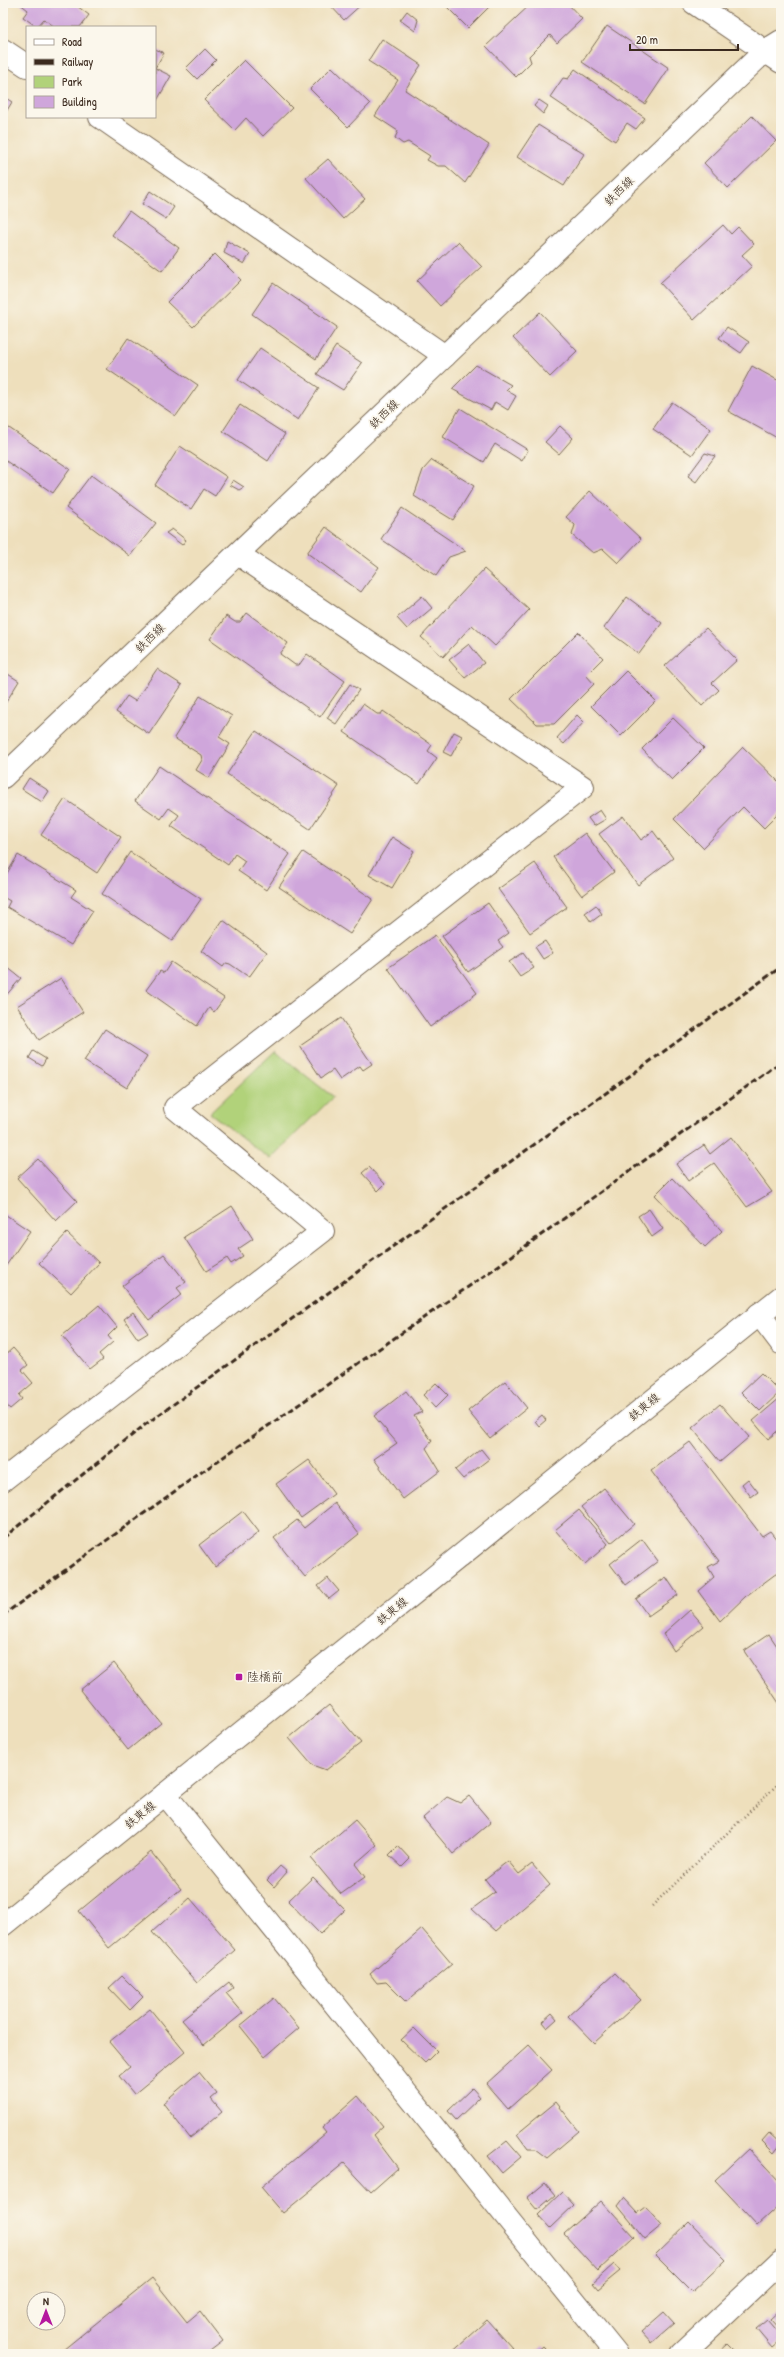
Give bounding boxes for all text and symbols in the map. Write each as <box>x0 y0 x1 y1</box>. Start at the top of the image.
legend <box>26 26 156 118</box>
scale bar <box>630 26 738 52</box>
text: 20 m <box>636 31 658 48</box>
text: Road <box>62 33 82 50</box>
text: Railway <box>62 53 93 70</box>
text: Park <box>62 73 82 90</box>
text: Building <box>62 93 97 110</box>
street label: 鉄西線 <box>600 172 638 209</box>
street label: 鉄西線 <box>365 395 403 432</box>
street label: 鉄西線 <box>131 619 169 656</box>
street label: 鉄東線 <box>624 1389 663 1425</box>
street label: 鉄東線 <box>372 1593 411 1629</box>
place label: 陸橋前 <box>247 1668 283 1685</box>
marker: 陸橋前 <box>234 1672 244 1682</box>
street label: 鉄東線 <box>120 1797 159 1833</box>
north arrow <box>26 2291 66 2331</box>
text: N <box>43 2294 49 2308</box>

